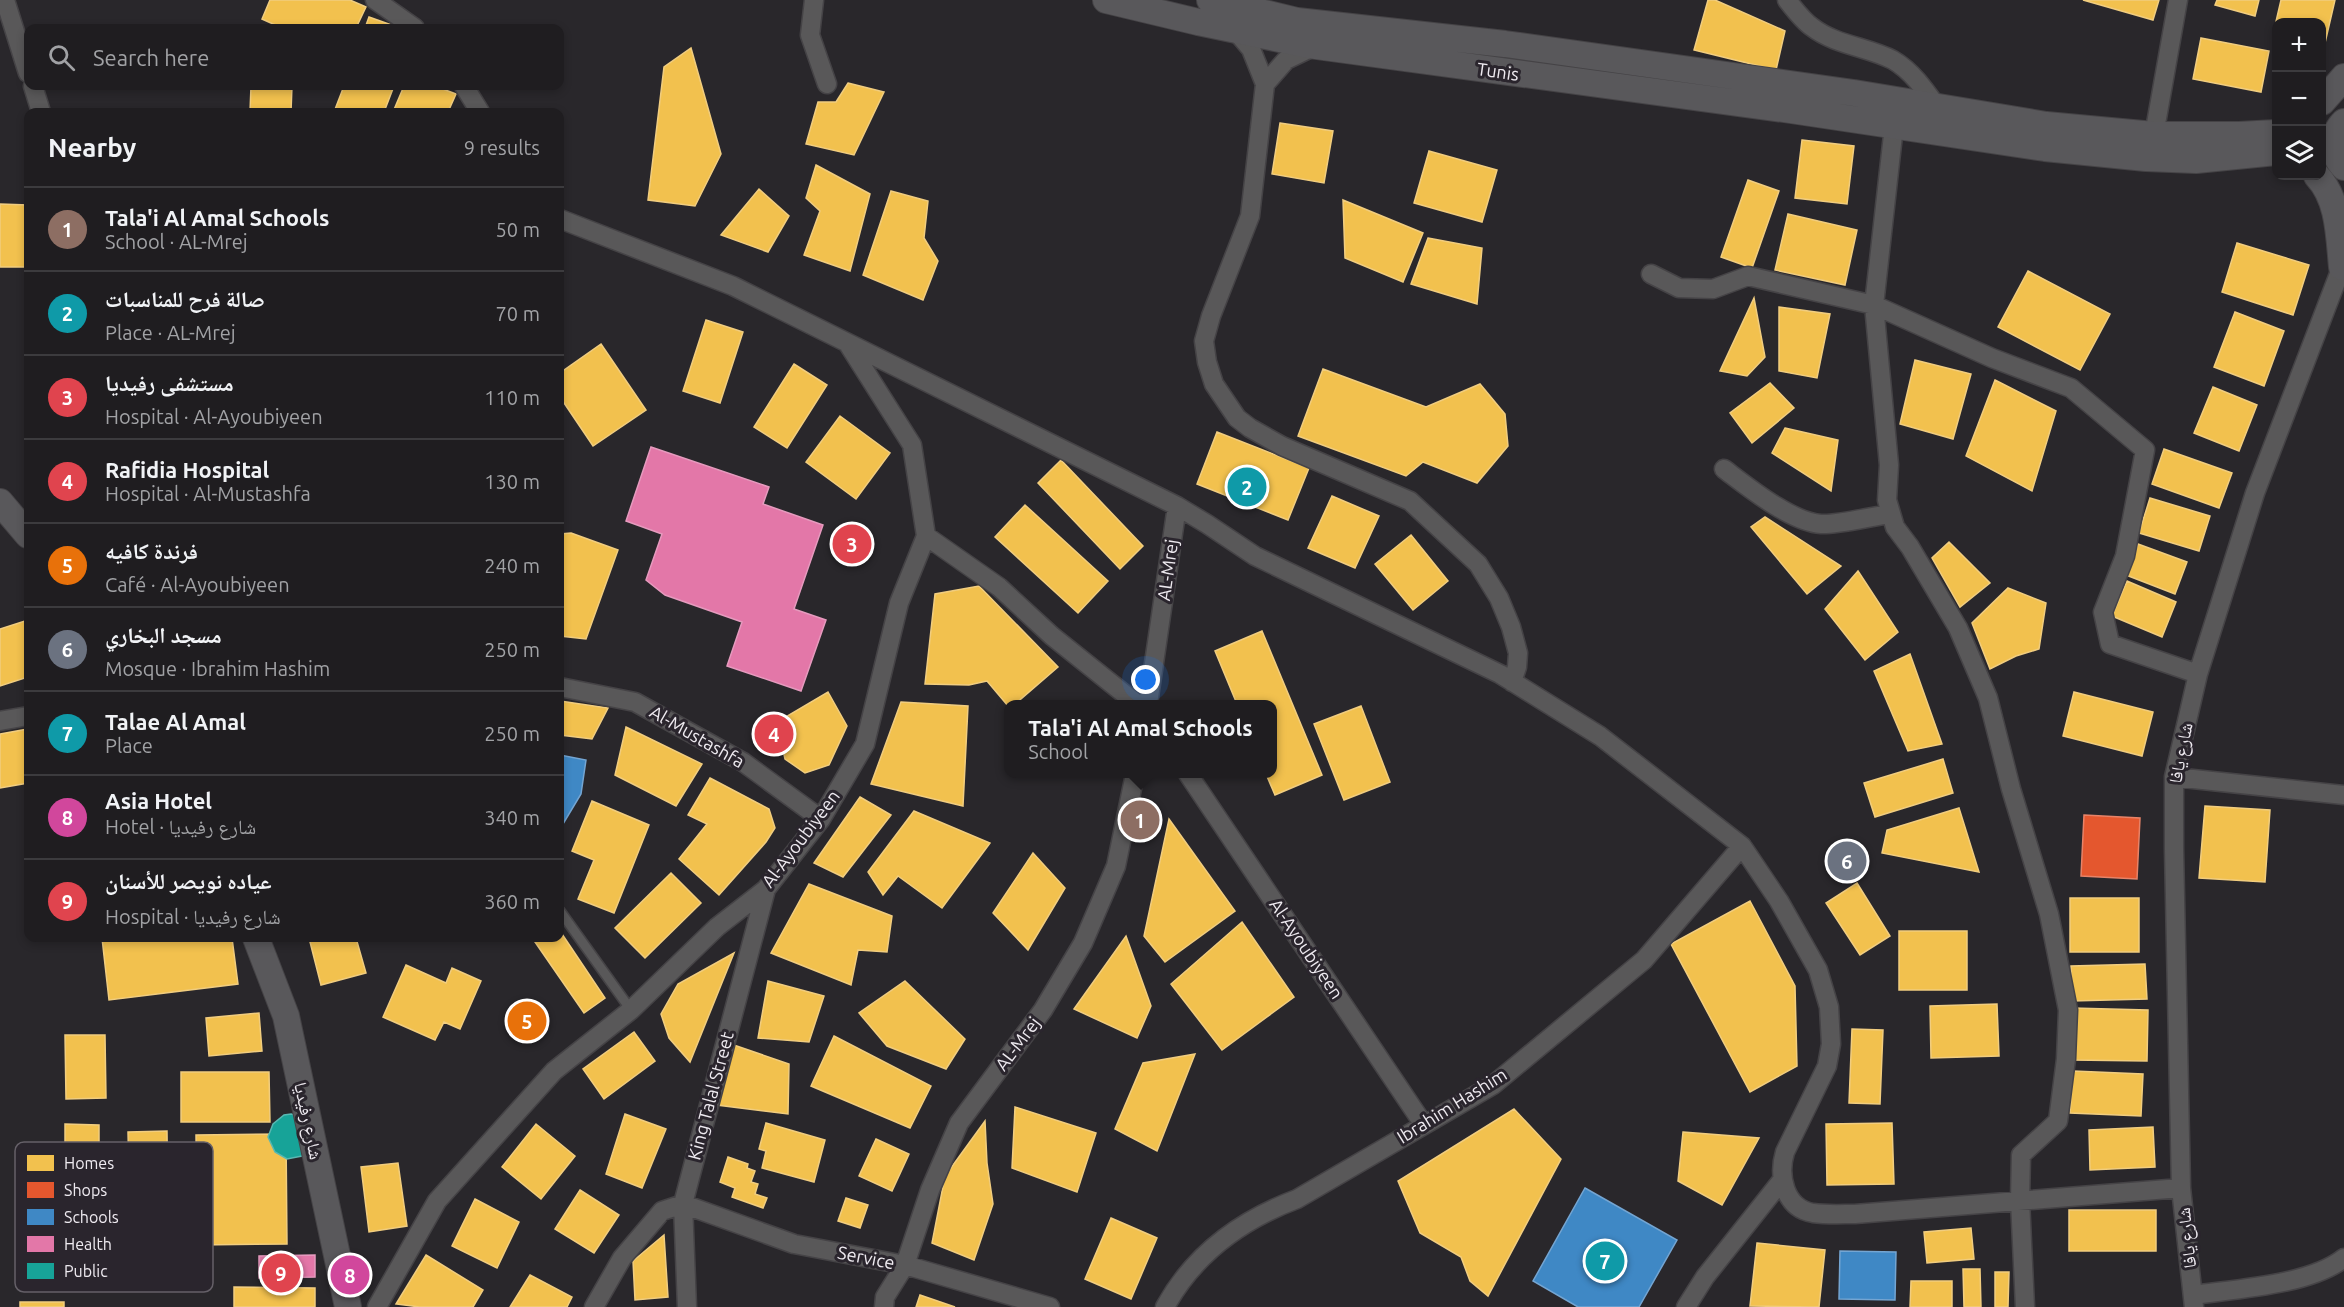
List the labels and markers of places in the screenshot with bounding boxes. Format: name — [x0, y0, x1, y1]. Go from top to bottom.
pin: 2 — [1228, 464, 1266, 510]
pin: 3 — [832, 522, 872, 566]
pin: 4 — [754, 712, 794, 756]
pin: 1 — [1120, 798, 1160, 842]
pin: 6 — [1828, 838, 1866, 884]
pin: 5 — [508, 998, 546, 1044]
pin: 7 — [1586, 1238, 1624, 1284]
pin: 9 — [262, 1250, 300, 1296]
pin: 8 — [330, 1252, 370, 1298]

